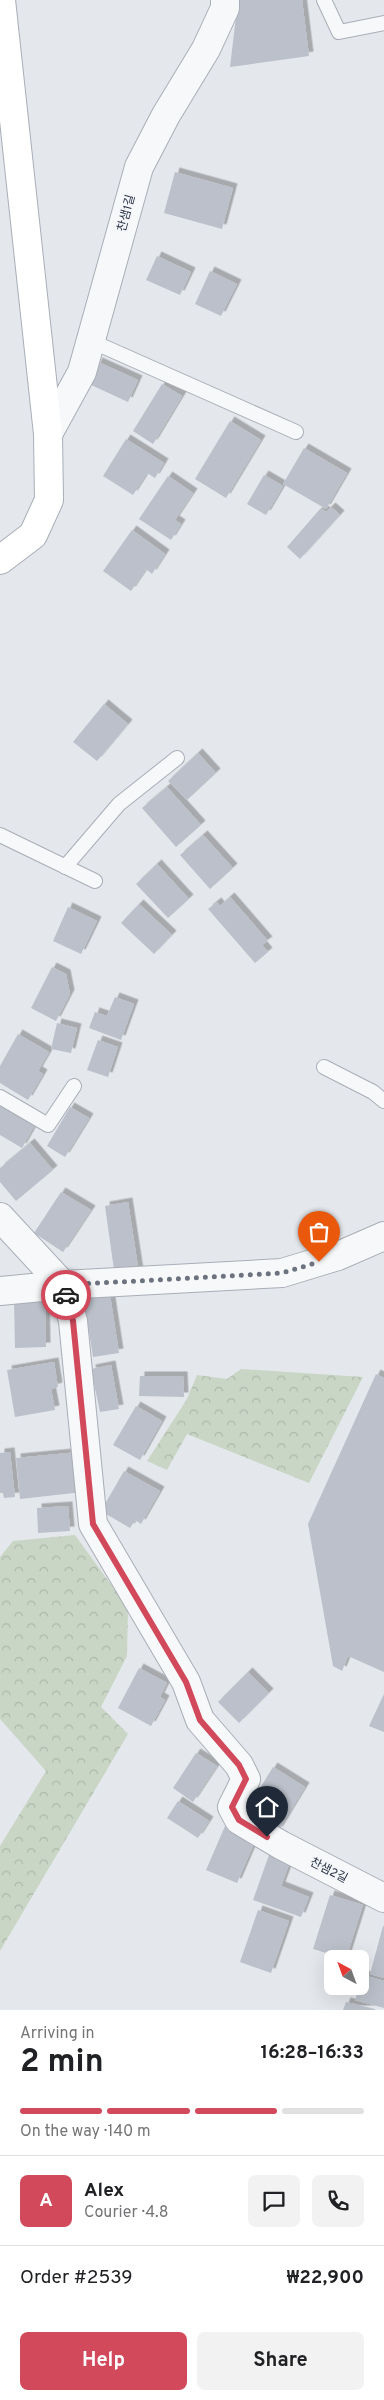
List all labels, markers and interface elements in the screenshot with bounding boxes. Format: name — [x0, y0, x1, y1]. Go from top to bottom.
street label: 찬샘1길 — [114, 193, 140, 233]
pin — [298, 1211, 340, 1262]
icon: bag — [305, 1218, 333, 1246]
courier — [41, 1270, 91, 1320]
icon: car — [52, 1281, 80, 1309]
pin — [246, 1786, 288, 1837]
icon: home — [253, 1793, 281, 1821]
street label: 찬샘2길 — [307, 1855, 350, 1887]
north arrow — [324, 1950, 369, 1995]
map controls — [324, 1950, 369, 1995]
text: Arriving in — [20, 2024, 95, 2044]
text: 16:28–16:33 — [260, 2041, 364, 2065]
text: 2 min — [20, 2043, 104, 2083]
text: On the way · 140 m — [20, 2122, 151, 2142]
button: chat — [248, 2175, 300, 2227]
button: phone — [312, 2175, 364, 2227]
text: Alex — [84, 2179, 124, 2203]
text: A — [39, 2189, 53, 2213]
text: Courier · 4.8 — [84, 2203, 168, 2223]
text: Order #2539 — [20, 2266, 133, 2290]
text: ₩22,900 — [287, 2266, 364, 2290]
button: Help — [20, 2332, 187, 2390]
button: Share — [197, 2332, 364, 2390]

